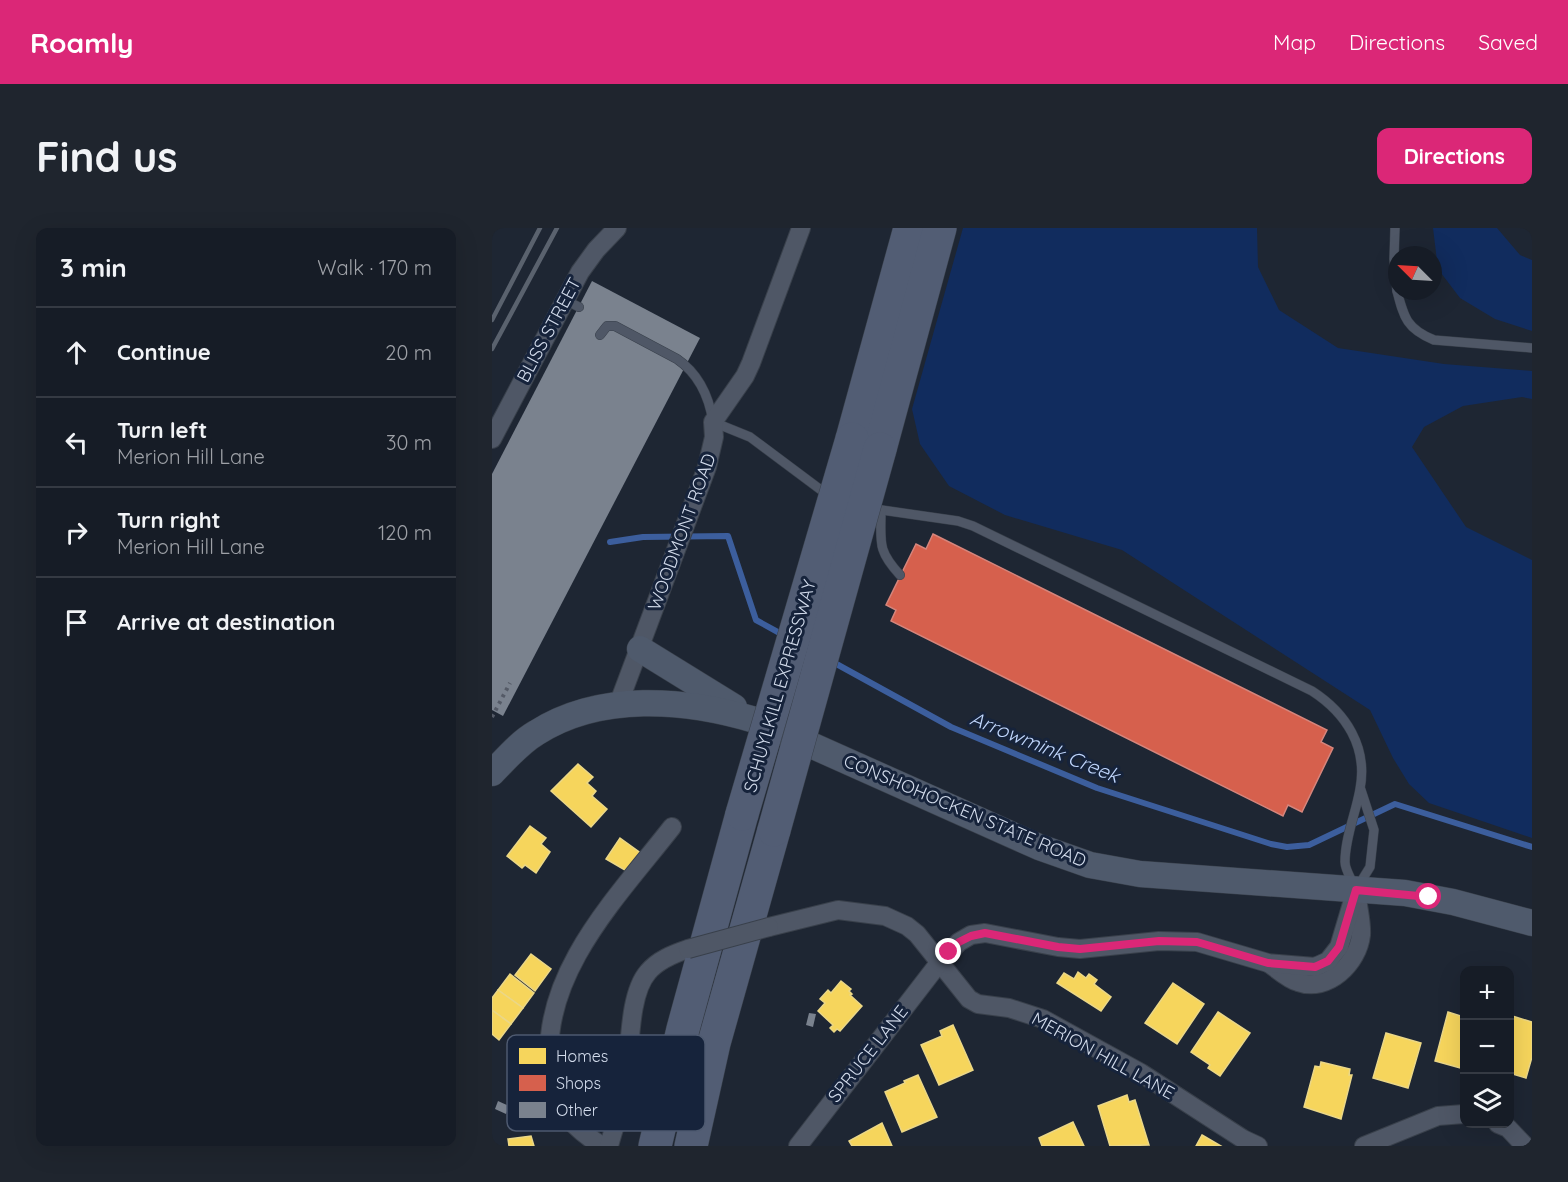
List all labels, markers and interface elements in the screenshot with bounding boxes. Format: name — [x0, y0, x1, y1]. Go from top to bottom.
text: Roamly — [30, 25, 134, 60]
text: Map — [1273, 29, 1316, 55]
text: Directions — [1349, 29, 1445, 55]
text: Saved — [1478, 29, 1538, 55]
button: Directions — [1377, 128, 1532, 184]
text: Find us — [36, 130, 178, 183]
north arrow — [1388, 246, 1442, 300]
text: 3 min — [60, 251, 127, 284]
text: Walk · 170 m — [317, 255, 432, 280]
street label: BLISS STREET — [511, 273, 586, 386]
icon: ahead — [60, 336, 93, 369]
text: Continue — [117, 338, 211, 366]
text: 20 m — [385, 340, 432, 365]
text: Turn left — [117, 416, 207, 444]
icon: left — [60, 426, 93, 459]
text: 30 m — [386, 430, 432, 455]
text: Merion Hill Lane — [117, 444, 265, 469]
street label: WOODMONT ROAD — [642, 450, 721, 614]
text: Turn right — [117, 506, 221, 534]
icon: right — [60, 516, 93, 549]
text: 120 m — [378, 520, 432, 545]
text: Merion Hill Lane — [117, 534, 265, 559]
street label: SCHUYLKILL EXPRESSWAY — [738, 577, 821, 795]
icon: arrive — [60, 606, 93, 639]
text: Arrive at destination — [117, 608, 335, 636]
water label: Arrowmink Creek — [967, 705, 1126, 789]
street label: CONSHOHOCKEN STATE ROAD — [840, 749, 1090, 872]
route start — [1415, 883, 1441, 909]
route end — [935, 938, 961, 964]
map controls — [1460, 966, 1514, 1128]
button: + — [1460, 966, 1514, 1020]
street label: SPRUCE LANE — [822, 1000, 913, 1107]
street label: MERION HILL LANE — [1028, 1007, 1179, 1104]
button: − — [1460, 1020, 1514, 1074]
legend — [507, 1035, 705, 1131]
text: Homes — [556, 1046, 608, 1066]
text: Shops — [556, 1073, 601, 1093]
button: layers — [1460, 1074, 1514, 1128]
text: Other — [556, 1100, 598, 1120]

